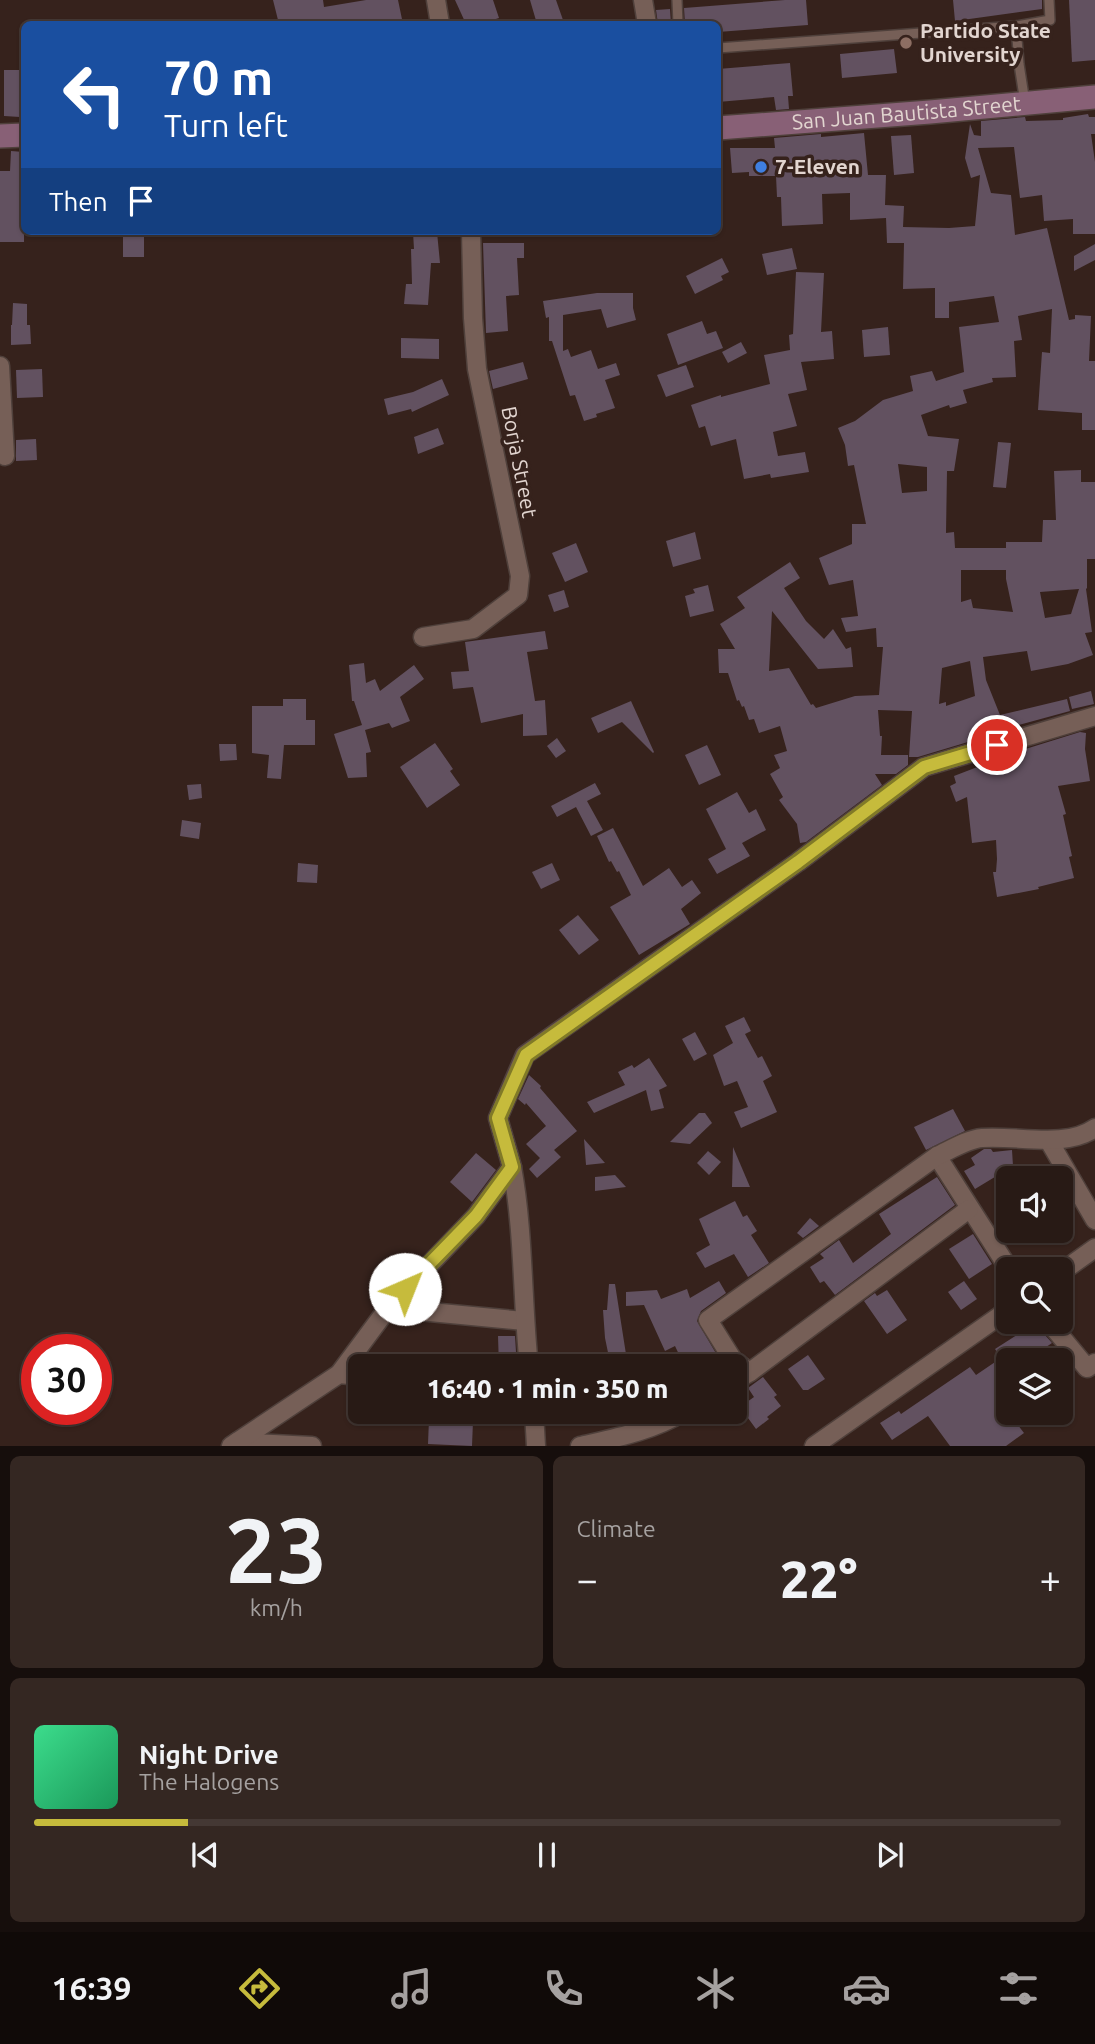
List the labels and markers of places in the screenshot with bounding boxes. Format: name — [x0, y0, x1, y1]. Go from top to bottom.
place label: Partido State University — [920, 18, 1051, 66]
marker: Partido State University — [898, 35, 914, 51]
place label: 7-Eleven — [775, 154, 860, 178]
marker: 7-Eleven — [753, 159, 769, 175]
pin — [967, 715, 1027, 775]

